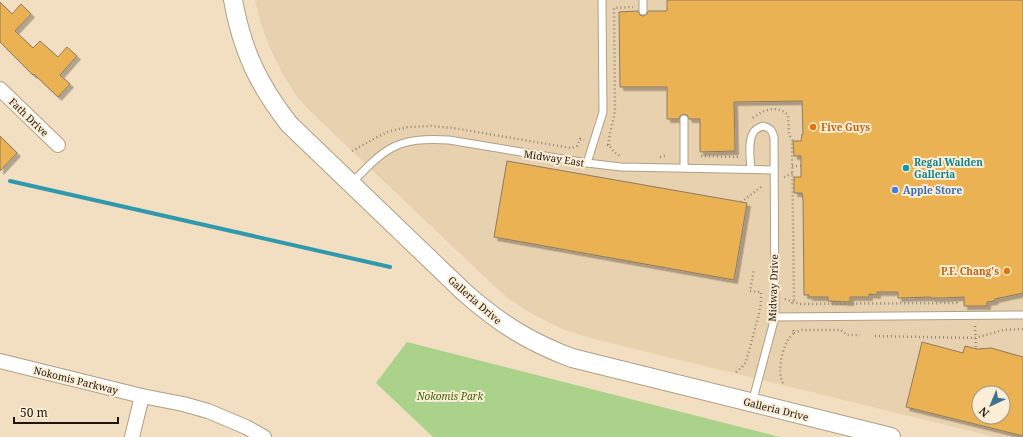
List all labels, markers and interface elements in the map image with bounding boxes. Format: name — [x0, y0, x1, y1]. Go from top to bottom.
street label: Fath Drive — [6, 95, 52, 139]
place label: Five Guys — [821, 120, 870, 134]
marker: Five Guys — [808, 122, 818, 132]
street label: Midway East — [523, 146, 586, 170]
place label: Regal Walden Galleria — [914, 155, 983, 181]
marker: Regal Walden Galleria — [901, 163, 911, 173]
place label: Apple Store — [903, 183, 962, 197]
marker: Apple Store — [890, 185, 900, 195]
street label: Midway Drive — [765, 254, 781, 322]
place label: P.F. Chang's — [941, 264, 999, 278]
marker: P.F. Chang's — [1002, 266, 1012, 276]
street label: Galleria Drive — [445, 273, 505, 327]
street label: Nokomis Parkway — [32, 363, 120, 397]
north arrow — [971, 385, 1011, 425]
park label: Nokomis Park — [416, 389, 483, 403]
street label: Galleria Drive — [742, 394, 810, 424]
scale bar — [14, 399, 118, 425]
text: 50 m — [20, 404, 48, 421]
text: N — [975, 404, 992, 421]

